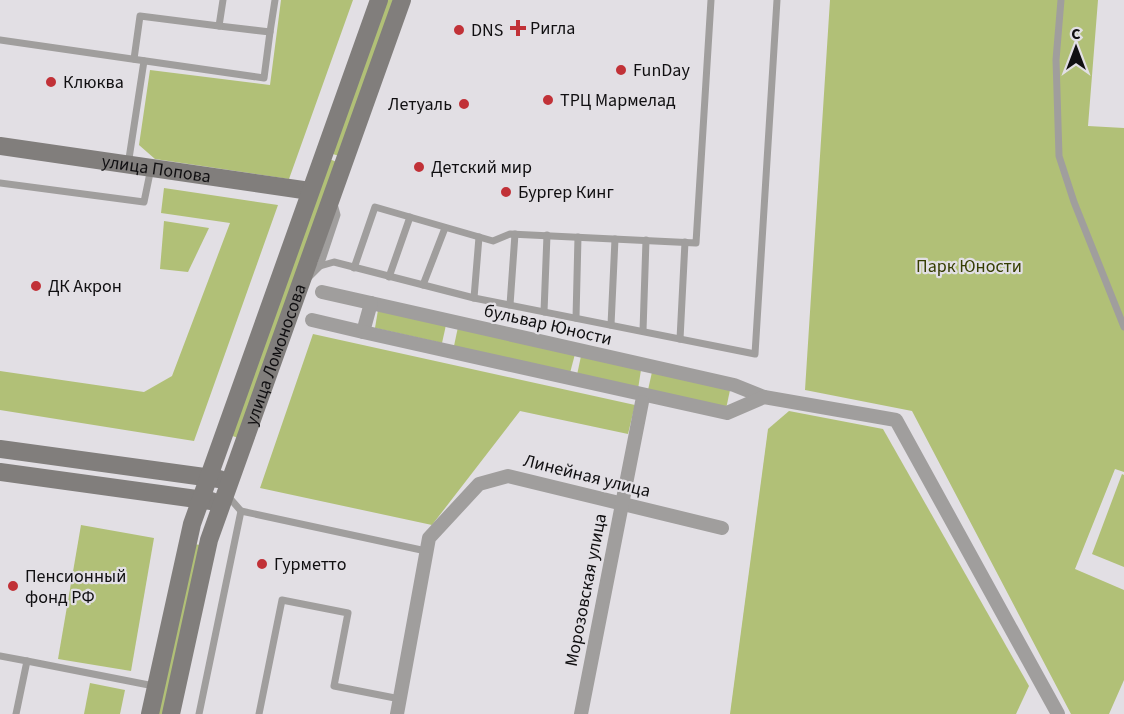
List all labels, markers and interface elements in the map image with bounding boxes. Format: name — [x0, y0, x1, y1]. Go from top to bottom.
place label: Ригла — [530, 16, 575, 41]
place label: DNS — [471, 18, 503, 43]
north arrow — [1046, 18, 1106, 78]
marker: Ригла — [511, 21, 525, 35]
marker: DNS — [452, 23, 466, 37]
text: С — [1071, 23, 1081, 45]
place label: FunDay — [633, 58, 690, 83]
marker: FunDay — [614, 63, 628, 77]
place label: Клюква — [63, 70, 124, 95]
marker: Клюква — [44, 75, 58, 89]
place label: ТРЦ Мармелад — [560, 88, 676, 113]
place label: Летуаль — [388, 92, 452, 117]
marker: ТРЦ Мармелад — [541, 93, 555, 107]
marker: Летуаль — [457, 97, 471, 111]
street label: улица Попова — [100, 148, 213, 189]
place label: Детский мир — [431, 155, 532, 180]
marker: Детский мир — [412, 160, 426, 174]
place label: Бургер Кинг — [518, 180, 614, 205]
marker: Бургер Кинг — [499, 185, 513, 199]
park label: Парк Юности — [916, 254, 1022, 279]
place label: ДК Акрон — [48, 274, 122, 299]
marker: ДК Акрон — [29, 279, 43, 293]
street label: улица Ломоносова — [238, 280, 312, 429]
street label: бульвар Юности — [481, 298, 615, 352]
street label: Линейная улица — [521, 448, 653, 504]
street label: Морозовская улица — [559, 511, 613, 669]
place label: Гурметто — [274, 552, 346, 577]
marker: Гурметто — [255, 557, 269, 571]
place label: Пенсионный фонд РФ — [25, 564, 126, 610]
marker: Пенсионный фонд РФ — [6, 579, 20, 593]

